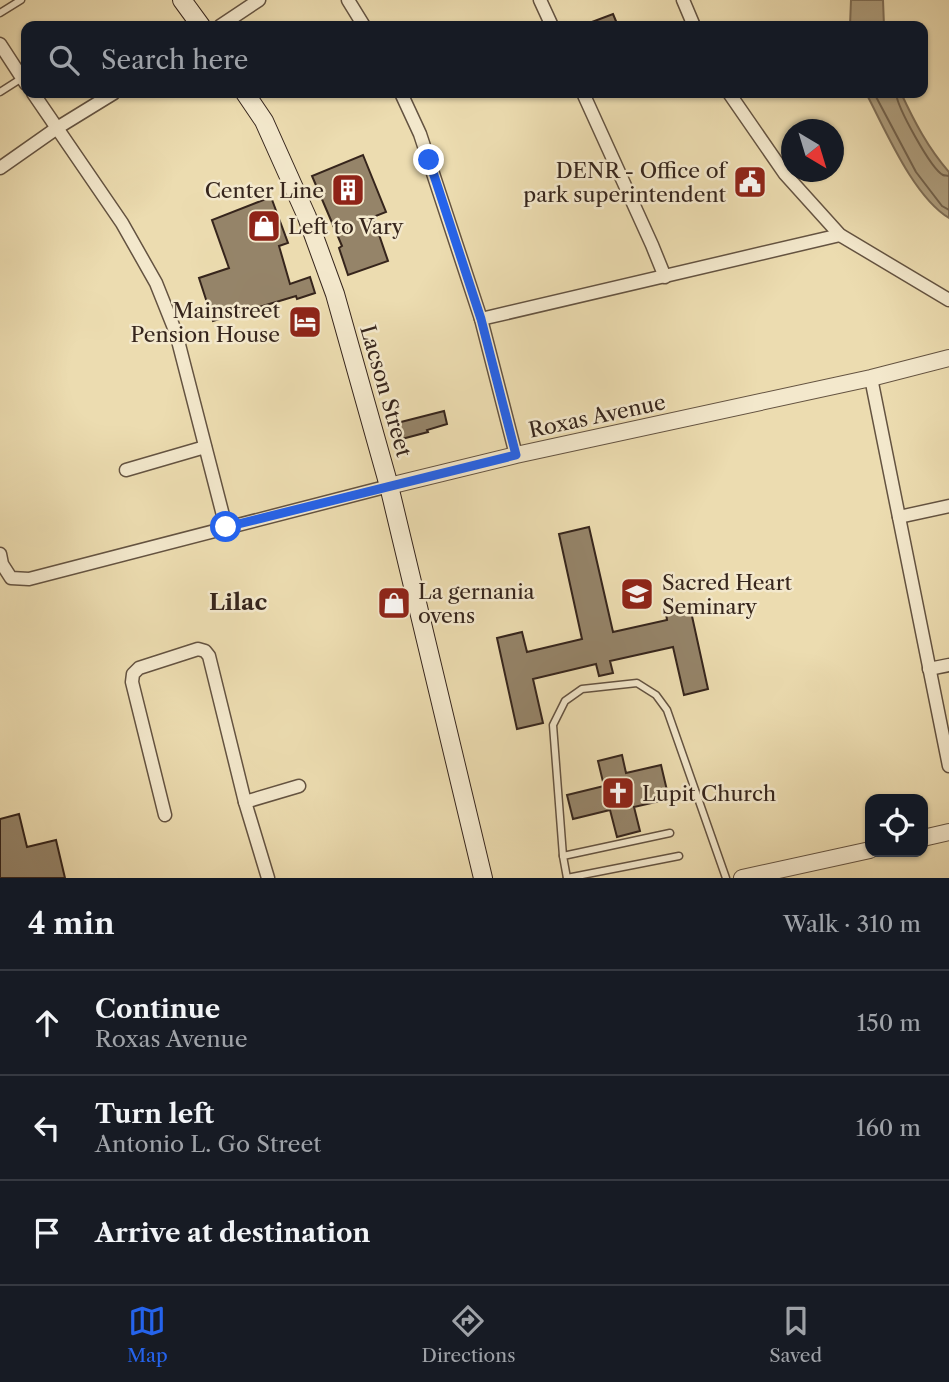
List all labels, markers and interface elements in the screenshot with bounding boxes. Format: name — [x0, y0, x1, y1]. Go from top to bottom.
search box — [21, 21, 928, 98]
icon: search — [45, 41, 83, 79]
text: Search here — [101, 44, 248, 76]
north arrow — [781, 119, 844, 182]
route end — [413, 144, 444, 175]
place label: DENR - Office of park superintendent — [523, 158, 728, 207]
public building icon: DENR - Office of park superintendent — [731, 163, 769, 201]
building icon: Center Line — [329, 171, 367, 209]
place label: Center Line — [205, 178, 324, 203]
shop icon: Left to Vary — [245, 207, 283, 245]
place label: Left to Vary — [288, 214, 404, 239]
place label: Mainstreet Pension House — [130, 298, 281, 347]
hotel icon: Mainstreet Pension House — [286, 303, 324, 341]
street label: Lacson Street — [355, 322, 417, 460]
street label: Roxas Avenue — [526, 389, 668, 443]
route start — [210, 511, 241, 542]
place label: Sacred Heart Seminary — [662, 570, 792, 619]
school or university icon: Sacred Heart Seminary — [618, 575, 656, 613]
place label: La gernania ovens — [418, 579, 536, 628]
shop icon: La gernania ovens — [375, 584, 413, 622]
district label: Lilac — [209, 588, 267, 616]
church icon: Lupit Church — [599, 774, 637, 812]
place label: Lupit Church — [642, 781, 776, 806]
map controls — [865, 794, 928, 857]
button: locate — [865, 794, 928, 857]
text: 4 min — [28, 905, 114, 942]
text: Walk · 310 m — [783, 910, 921, 938]
text: Continue — [95, 993, 220, 1025]
icon: ahead — [28, 1004, 66, 1042]
text: 150 m — [857, 1009, 921, 1037]
text: Roxas Avenue — [95, 1025, 248, 1053]
text: Turn left — [95, 1098, 214, 1130]
icon: left — [28, 1109, 66, 1147]
text: 160 m — [856, 1114, 921, 1142]
text: Antonio L. Go Street — [95, 1130, 321, 1158]
icon: arrive — [28, 1214, 66, 1252]
text: Arrive at destination — [95, 1217, 370, 1249]
tab: Map — [127, 1302, 168, 1367]
tab: Directions — [422, 1302, 515, 1367]
tab: Saved — [769, 1302, 822, 1367]

